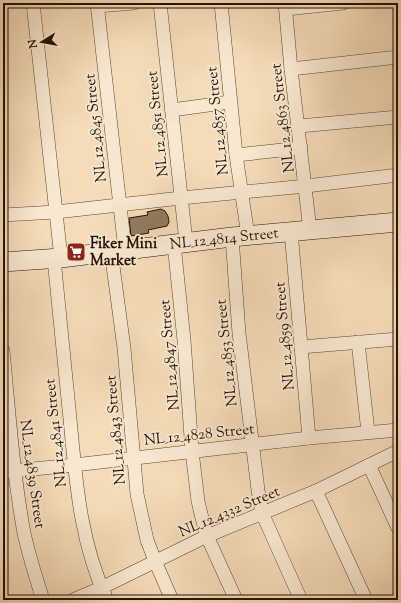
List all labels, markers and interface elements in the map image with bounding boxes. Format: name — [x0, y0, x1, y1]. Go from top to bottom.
north arrow — [22, 22, 62, 62]
text: N — [24, 38, 42, 51]
street label: NL_12_4863 Street — [266, 62, 301, 174]
street label: NL_12_4857 Street — [202, 65, 235, 176]
street label: NL_12_4851 Street — [142, 70, 175, 178]
street label: NL_12_4845 Street — [80, 73, 113, 183]
street label: NL_12_4814 Street — [169, 223, 280, 256]
place label: Fiker Mini Market — [90, 234, 158, 272]
supermarket icon: Fiker Mini Market — [65, 241, 87, 263]
street label: NL_12_4859 Street — [270, 281, 301, 391]
street label: NL_12_4847 Street — [155, 298, 186, 411]
street label: NL_12_4853 Street — [211, 298, 244, 407]
street label: NL_12_4843 Street — [101, 374, 132, 486]
street label: NL_12_4841 Street — [40, 378, 73, 488]
street label: NL_12_4839 Street — [13, 418, 50, 530]
street label: NL_12_4828 Street — [143, 419, 255, 452]
street label: NL_12_4332 Street — [176, 482, 283, 543]

